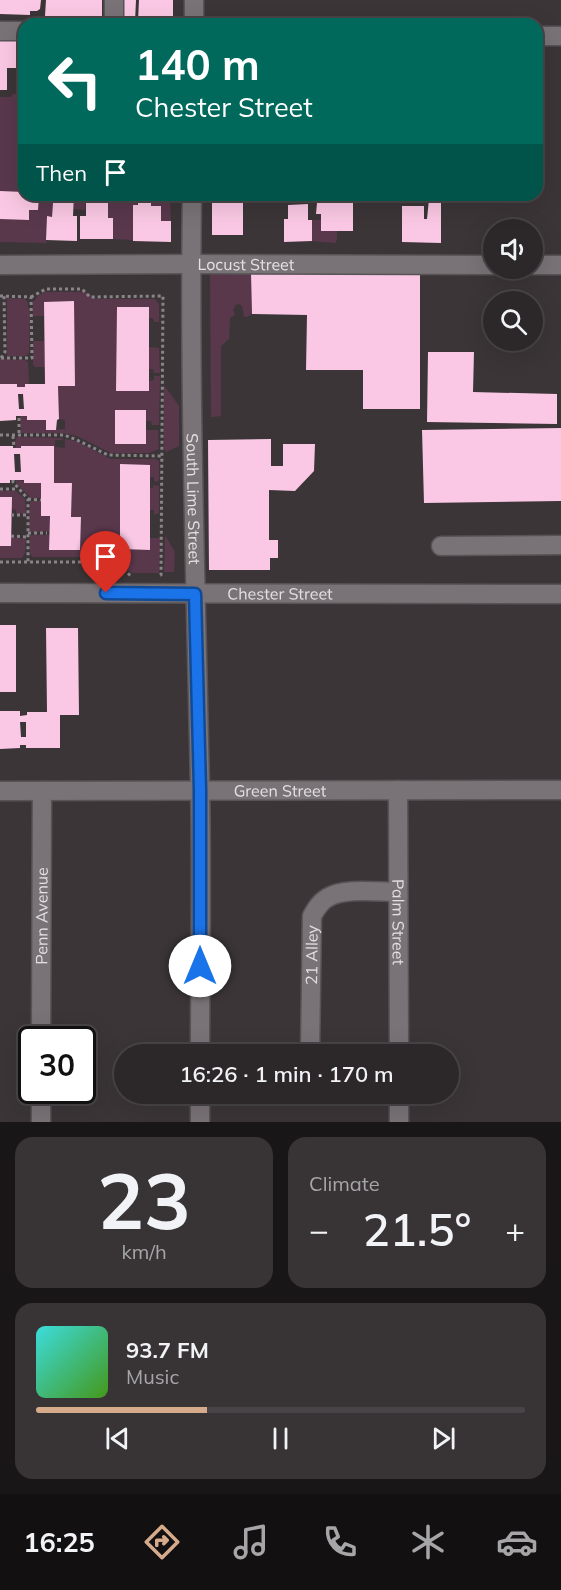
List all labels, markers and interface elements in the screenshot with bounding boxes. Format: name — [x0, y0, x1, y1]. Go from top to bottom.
text: 140 m — [135, 38, 260, 91]
icon: left — [36, 42, 114, 120]
text: Chester Street — [135, 90, 313, 124]
icon: arrive — [99, 156, 132, 189]
text: Then — [36, 159, 87, 187]
map controls — [483, 219, 543, 351]
button: sound — [483, 219, 543, 279]
street label: Locust Street — [198, 254, 295, 274]
button: search — [483, 291, 543, 351]
street label: South Lime Street — [182, 433, 205, 565]
pin — [80, 531, 131, 593]
icon: arrive — [89, 540, 122, 573]
street label: Chester Street — [227, 583, 333, 604]
street label: Green Street — [234, 780, 327, 801]
street label: Penn Avenue — [31, 867, 52, 965]
street label: Palm Street — [388, 879, 409, 965]
street label: 21 Alley — [301, 924, 322, 985]
position arrow — [168, 934, 232, 998]
speed limit sign: 30 — [18, 1026, 96, 1104]
text: 16:26 · 1 min · 170 m — [179, 1060, 394, 1088]
text: 23 — [97, 1151, 191, 1249]
text: Climate — [309, 1171, 380, 1196]
text: 21.5° — [363, 1201, 471, 1257]
text: − — [309, 1209, 329, 1250]
text: + — [505, 1209, 525, 1250]
text: km/h — [121, 1239, 167, 1264]
text: 93.7 FM — [126, 1336, 209, 1364]
text: Music — [126, 1364, 179, 1389]
icon: previous — [101, 1422, 134, 1455]
icon: pause — [264, 1422, 297, 1455]
icon: next — [427, 1422, 460, 1455]
icon: directions — [141, 1521, 183, 1563]
icon: music — [230, 1521, 272, 1563]
icon: phone — [319, 1521, 361, 1563]
icon: climate — [407, 1521, 449, 1563]
icon: car — [496, 1521, 538, 1563]
text: 16:25 — [23, 1525, 95, 1559]

